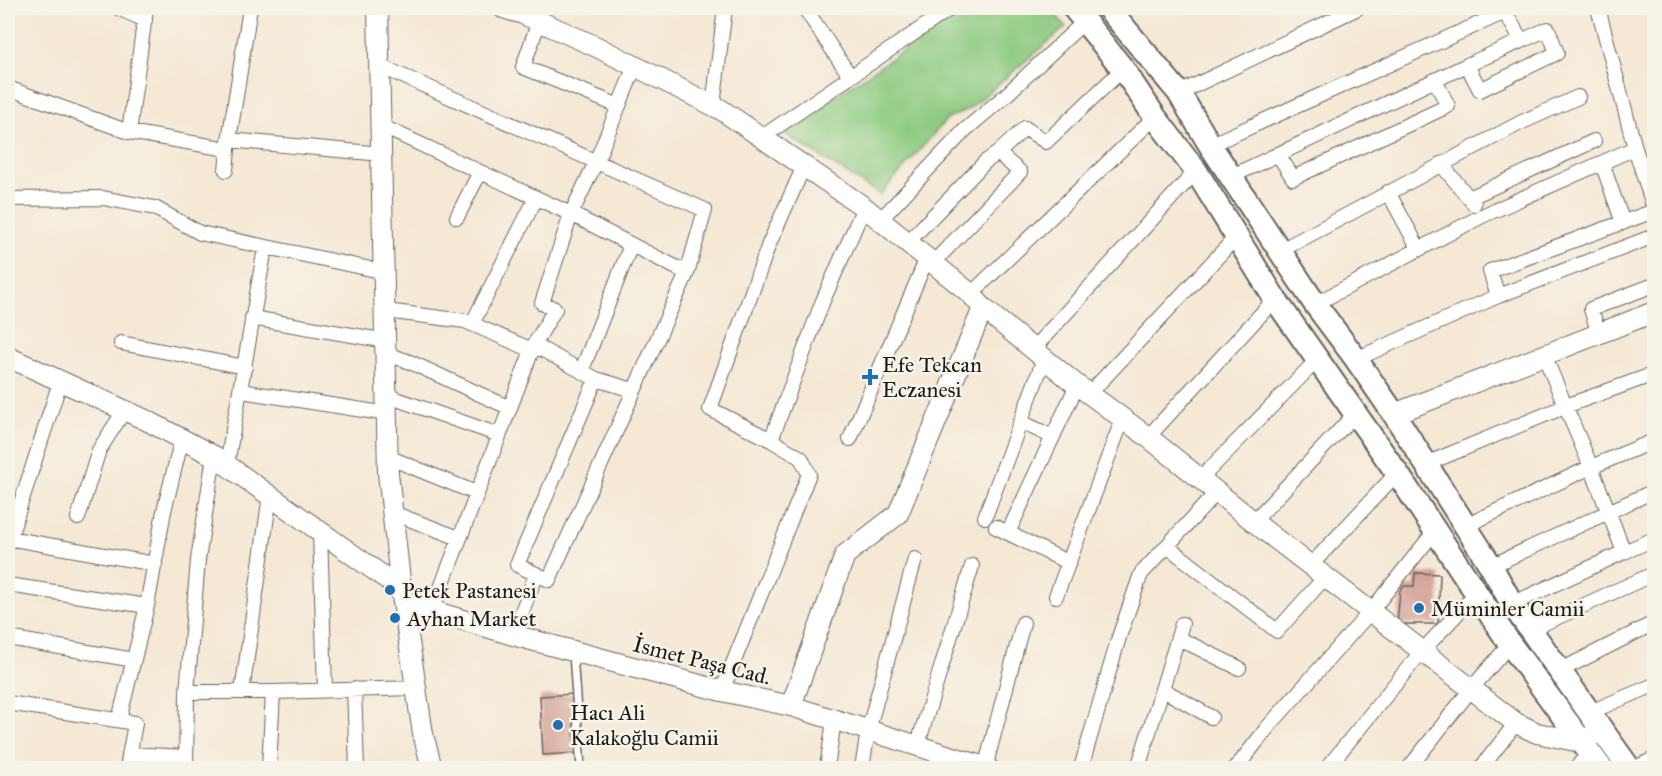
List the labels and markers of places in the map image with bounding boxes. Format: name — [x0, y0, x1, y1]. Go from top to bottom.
place label: Efe Tekcan Eczanesi — [882, 351, 982, 403]
marker: Efe Tekcan Eczanesi — [863, 370, 877, 384]
place label: Petek Pastanesi — [402, 577, 537, 604]
marker: Petek Pastanesi — [383, 583, 397, 597]
place label: Müminler Camii — [1431, 595, 1585, 622]
marker: Müminler Camii — [1412, 601, 1426, 615]
place label: Ayhan Market — [406, 605, 537, 632]
marker: Ayhan Market — [388, 611, 402, 625]
place label: Hacı Ali Kalakoğlu Camii — [570, 699, 719, 751]
marker: Hacı Ali Kalakoğlu Camii — [551, 718, 565, 732]

